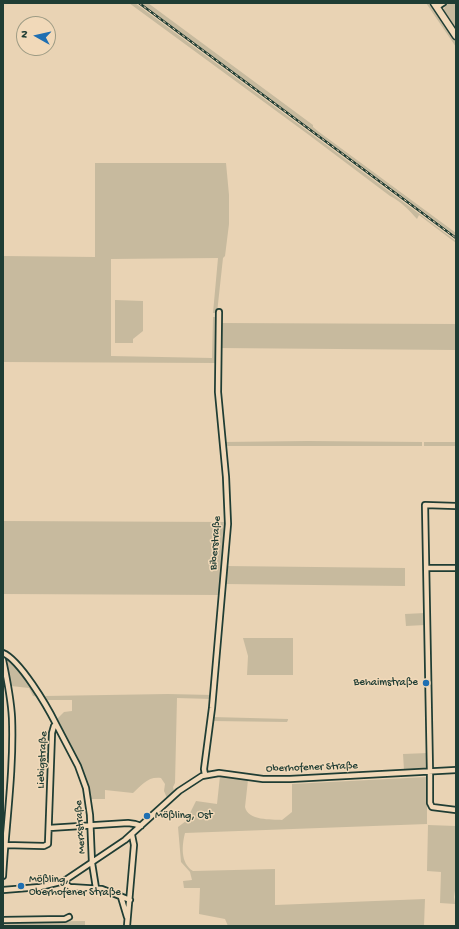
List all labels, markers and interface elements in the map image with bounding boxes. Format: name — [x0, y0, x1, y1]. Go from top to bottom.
north arrow — [16, 16, 56, 56]
text: N — [19, 30, 32, 39]
street label: Biberstraße — [208, 515, 224, 571]
place label: Behaimstraße — [354, 676, 418, 690]
marker: Behaimstraße — [421, 678, 431, 688]
street label: Liebigstraße — [35, 731, 51, 789]
street label: Oberhofener Straße — [266, 760, 358, 776]
street label: Merxstraße — [73, 800, 89, 854]
place label: Mößling, Ost — [155, 809, 213, 823]
marker: Mößling, Ost — [142, 811, 152, 821]
place label: Mößling, Oberhofener Straße — [29, 873, 121, 899]
marker: Mößling, Oberhofener Straße — [16, 881, 26, 891]

